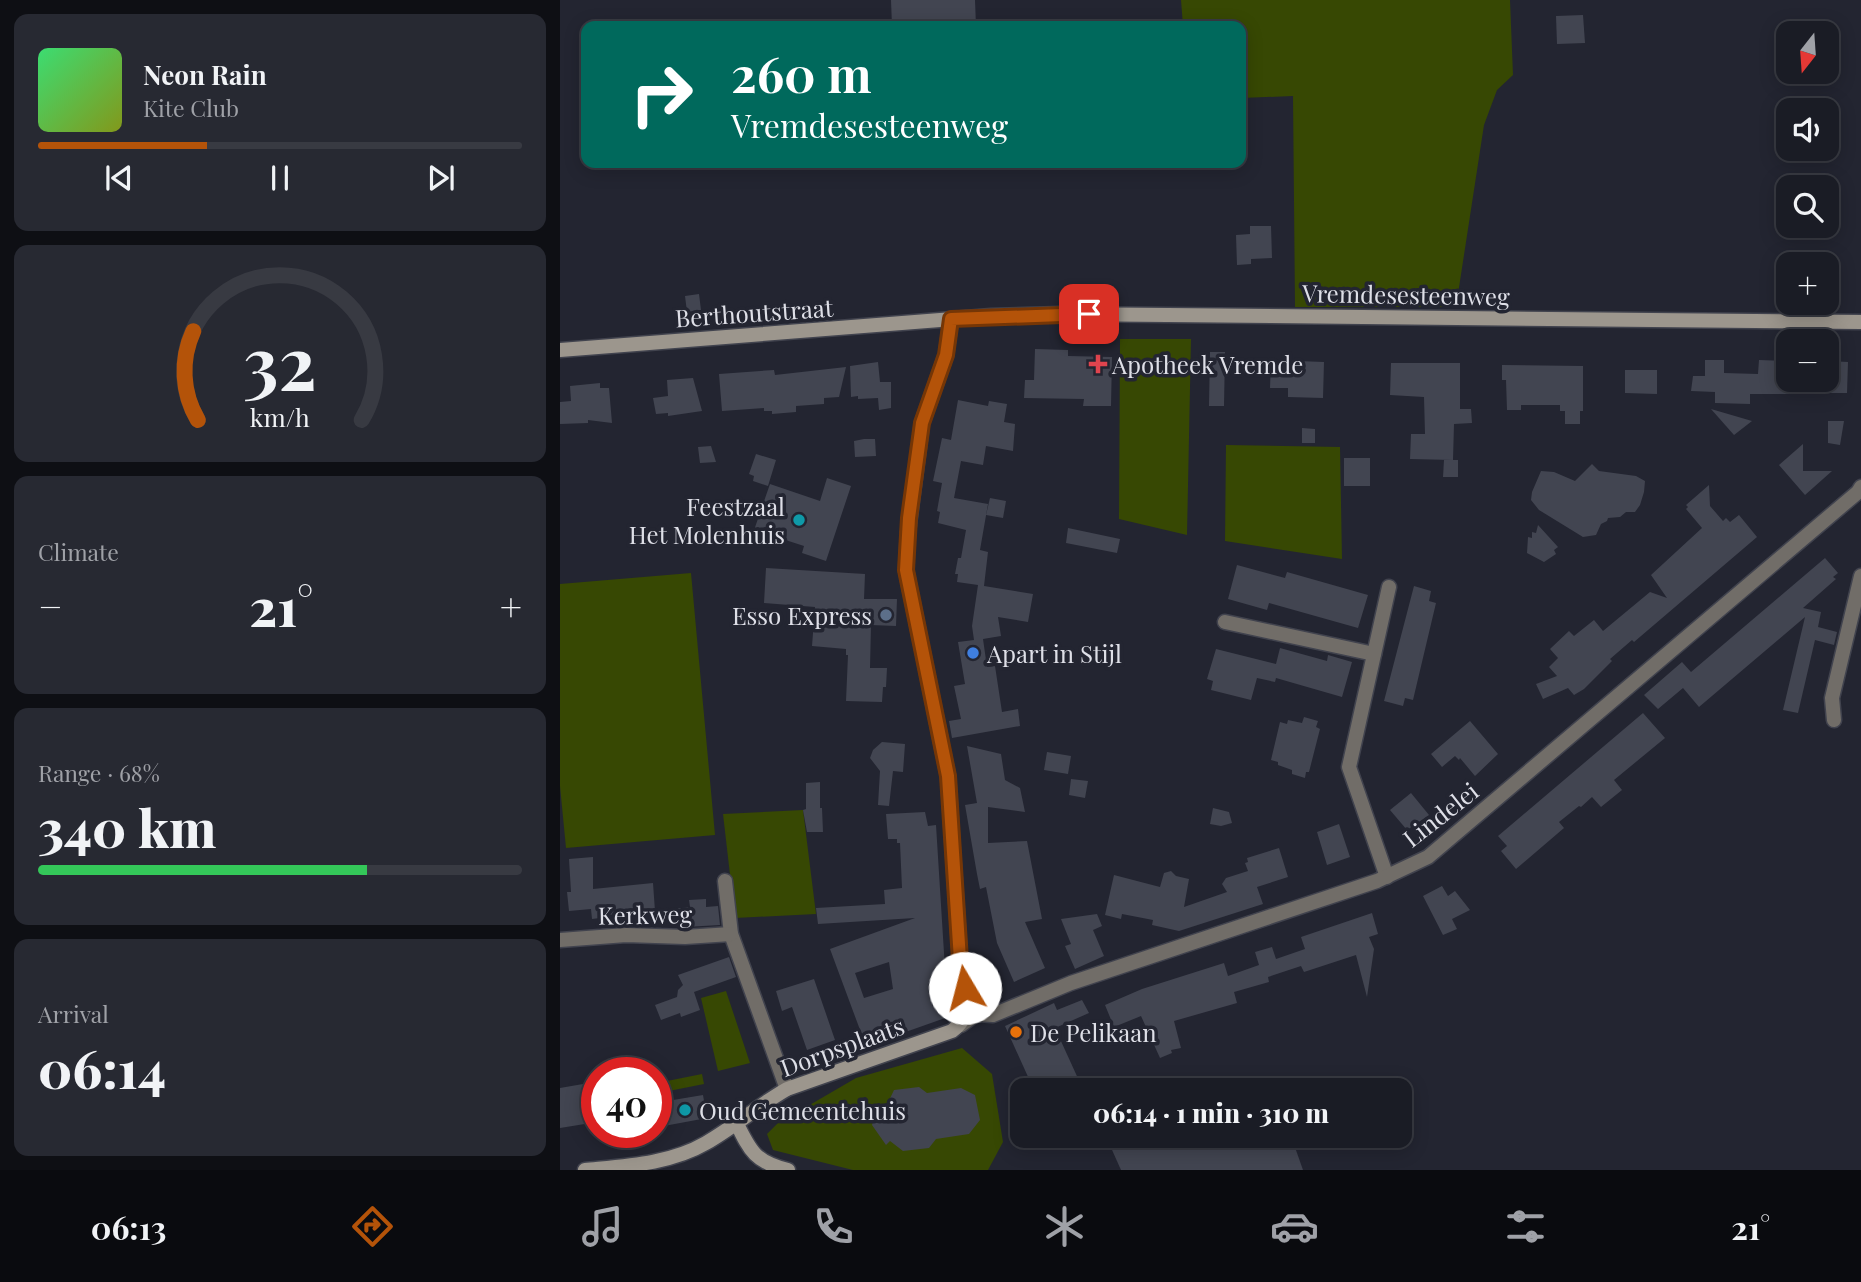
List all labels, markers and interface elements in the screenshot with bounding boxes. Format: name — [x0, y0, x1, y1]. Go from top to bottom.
north arrow — [1776, 21, 1839, 84]
map controls — [1776, 21, 1839, 392]
text: 260 m — [731, 40, 871, 105]
icon: right — [616, 49, 707, 140]
text: Neon Rain — [143, 57, 267, 92]
text: Kite Club — [143, 92, 239, 123]
button: sound — [1776, 98, 1839, 161]
text: Vremdesesteenweg — [731, 103, 1008, 146]
icon: previous — [100, 159, 138, 197]
icon: pause — [261, 159, 299, 197]
icon: next — [422, 159, 460, 197]
button: search — [1776, 175, 1839, 238]
button: + — [1776, 252, 1839, 315]
street label: Vremdesesteenweg — [1301, 276, 1510, 312]
pin — [1059, 284, 1119, 344]
street label: Berthoutstraat — [674, 290, 835, 333]
icon: arrive — [1070, 295, 1108, 333]
text: 32 — [243, 311, 317, 408]
button: − — [1776, 329, 1839, 392]
place label: Apotheek Vremde — [1111, 348, 1303, 380]
marker: Apotheek Vremde — [1090, 356, 1106, 372]
text: km/h — [250, 400, 310, 433]
place label: Feestzaal Het Molenhuis — [629, 490, 785, 550]
marker: Feestzaal Het Molenhuis — [791, 512, 807, 528]
text: Climate — [38, 536, 119, 567]
text: 21° — [249, 571, 313, 640]
text: − — [38, 580, 63, 631]
text: + — [500, 580, 522, 631]
place label: Esso Express — [732, 599, 872, 631]
marker: Esso Express — [878, 607, 894, 623]
place label: Apart in Stijl — [986, 637, 1122, 669]
marker: Apart in Stijl — [965, 645, 981, 661]
text: Range · 68% — [38, 757, 160, 788]
street label: Lindelei — [1396, 774, 1484, 854]
text: 340 km — [38, 792, 216, 861]
street label: Kerkweg — [598, 897, 693, 931]
position arrow — [928, 951, 1002, 1025]
text: Arrival — [38, 998, 109, 1029]
street label: Dorpsplaats — [776, 1009, 908, 1083]
place label: De Pelikaan — [1030, 1016, 1156, 1048]
marker: De Pelikaan — [1008, 1024, 1024, 1040]
text: 06:14 — [38, 1033, 166, 1102]
speed limit sign: 40 — [581, 1057, 672, 1148]
place label: Oud Gemeentehuis — [699, 1094, 906, 1126]
text: 06:14 · 1 min · 310 m — [1093, 1095, 1329, 1130]
marker: Oud Gemeentehuis — [677, 1102, 693, 1118]
icon: directions — [348, 1202, 397, 1251]
icon: music — [578, 1202, 627, 1251]
icon: phone — [809, 1202, 858, 1251]
icon: climate — [1040, 1202, 1089, 1251]
icon: car — [1270, 1202, 1319, 1251]
icon: filters — [1501, 1202, 1550, 1251]
text: 06:13 — [91, 1205, 166, 1248]
text: 21° — [1731, 1205, 1770, 1248]

